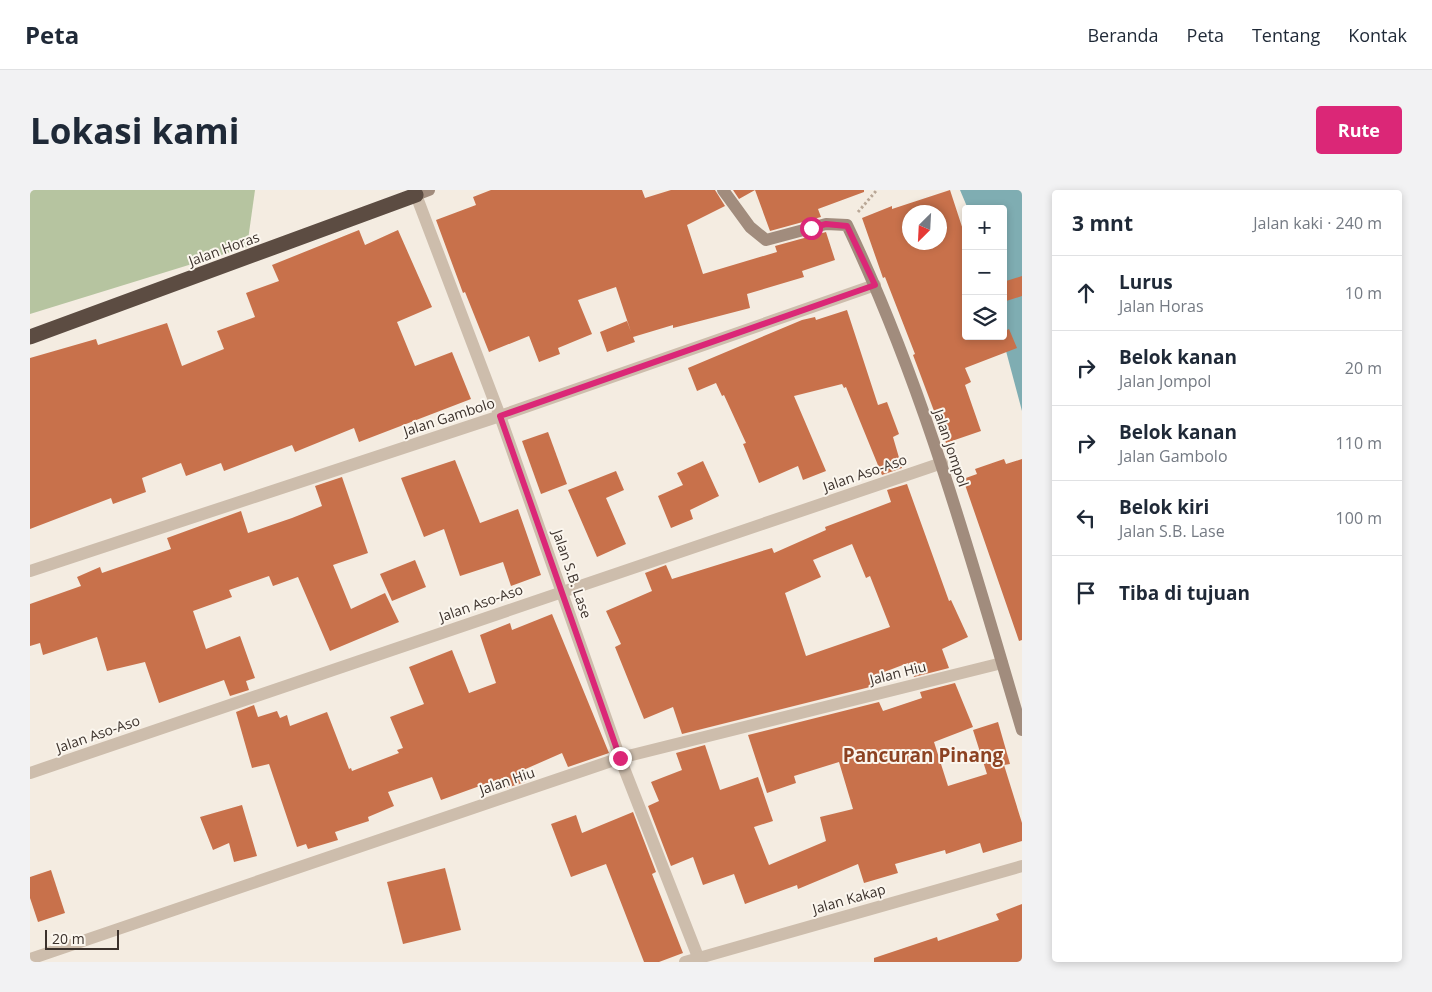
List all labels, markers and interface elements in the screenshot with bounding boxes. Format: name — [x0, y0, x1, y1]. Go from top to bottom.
text: Peta — [25, 18, 79, 51]
text: Beranda — [1087, 23, 1159, 47]
text: Peta — [1187, 23, 1224, 47]
text: Tentang — [1252, 23, 1320, 47]
text: Kontak — [1348, 23, 1407, 47]
button: Rute — [1316, 106, 1402, 154]
text: Lokasi kami — [30, 107, 239, 154]
north arrow — [902, 205, 947, 250]
map controls — [962, 205, 1007, 340]
button: + — [962, 205, 1007, 250]
text: 3 mnt — [1072, 209, 1133, 237]
text: Jalan kaki · 240 m — [1253, 212, 1382, 234]
route start — [800, 217, 823, 240]
street label: Jalan Horas — [184, 227, 262, 271]
button: − — [962, 250, 1007, 295]
text: Lurus — [1119, 269, 1173, 295]
icon: ahead — [1072, 279, 1100, 307]
text: 10 m — [1345, 282, 1382, 304]
button: layers — [962, 295, 1007, 340]
text: Jalan Horas — [1119, 295, 1204, 317]
text: Belok kanan — [1119, 344, 1237, 370]
icon: right — [1072, 354, 1100, 382]
text: 20 m — [1345, 357, 1382, 379]
text: Jalan Jompol — [1119, 370, 1211, 392]
street label: Jalan Gambolo — [399, 393, 497, 441]
street label: Jalan Jompol — [929, 405, 974, 489]
text: Belok kanan — [1119, 419, 1237, 445]
icon: right — [1072, 429, 1100, 457]
text: 110 m — [1336, 432, 1382, 454]
text: Jalan Gambolo — [1119, 445, 1228, 467]
street label: Jalan Aso-Aso — [818, 449, 909, 496]
text: Belok kiri — [1119, 494, 1209, 520]
icon: left — [1072, 504, 1100, 532]
text: 100 m — [1336, 507, 1382, 529]
text: Jalan S.B. Lase — [1119, 520, 1225, 542]
street label: Jalan S.B. Lase — [548, 525, 597, 621]
street label: Jalan Aso-Aso — [434, 579, 525, 626]
icon: arrive — [1072, 579, 1100, 607]
text: Tiba di tujuan — [1119, 580, 1250, 606]
street label: Jalan Hiu — [866, 656, 928, 689]
street label: Jalan Aso-Aso — [51, 710, 142, 757]
district label: Pancuran Pinang — [843, 742, 1004, 768]
route end — [609, 747, 632, 770]
street label: Jalan Hiu — [475, 762, 537, 800]
street label: Jalan Kakap — [808, 879, 888, 919]
scale bar — [45, 927, 119, 950]
text: 20 m — [52, 929, 85, 948]

